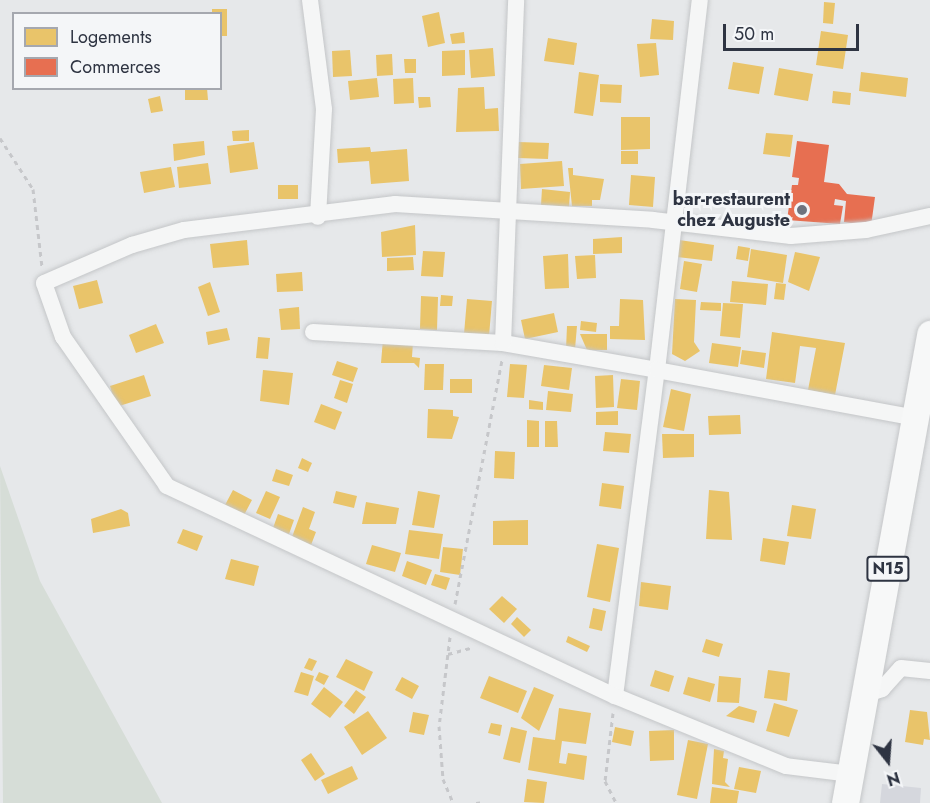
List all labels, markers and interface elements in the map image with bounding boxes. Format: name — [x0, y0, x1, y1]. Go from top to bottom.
legend — [12, 12, 222, 90]
scale bar — [726, 12, 862, 50]
text: 50 m — [734, 21, 774, 47]
text: Logements — [70, 24, 152, 50]
text: Commerces — [70, 54, 161, 80]
place label: bar-restaurent chez Auguste — [673, 189, 790, 232]
marker: bar-restaurent chez Auguste — [795, 203, 809, 217]
road number: N15 — [866, 556, 910, 582]
north arrow — [858, 731, 918, 791]
text: N — [884, 766, 903, 792]

